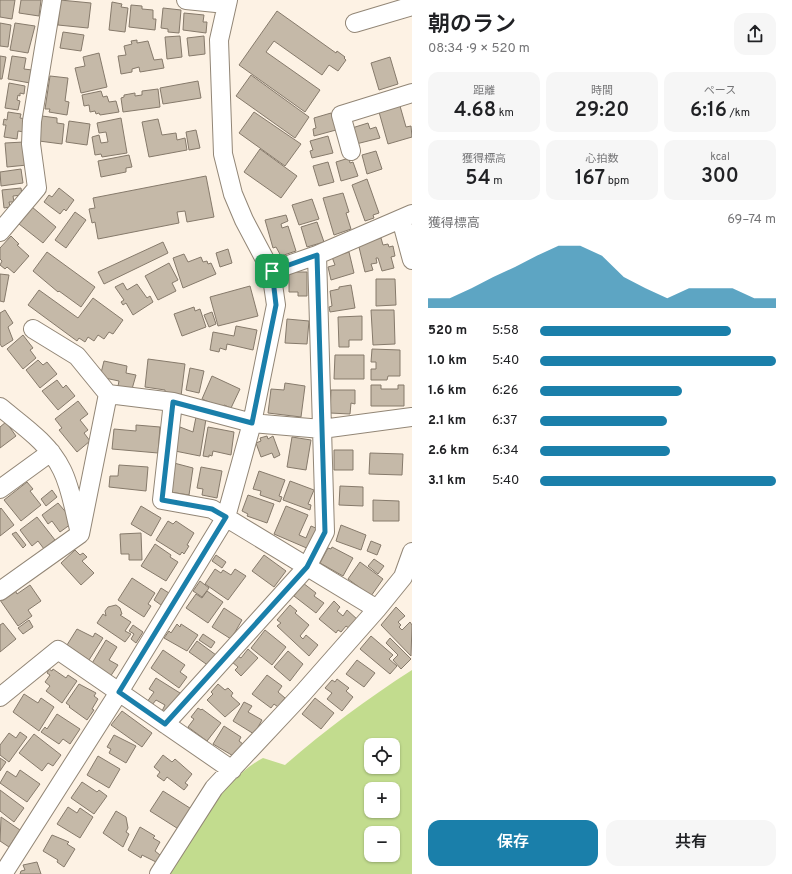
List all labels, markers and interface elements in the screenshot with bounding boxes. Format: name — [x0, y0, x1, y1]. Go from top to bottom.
text: 朝のラン — [428, 12, 516, 39]
button: share — [734, 13, 776, 55]
text: 08:34 · 9 × 520 m — [428, 41, 530, 57]
text: 距離 — [473, 84, 495, 98]
text: 時間 — [591, 84, 613, 98]
text: ペース — [704, 84, 736, 98]
text: 4.68 — [454, 98, 496, 124]
text: 29:20 — [575, 98, 629, 124]
text: 6:16 — [690, 98, 727, 124]
text: km — [496, 106, 514, 120]
text: /km — [727, 106, 750, 120]
text: kcal — [710, 150, 730, 164]
text: 獲得標高 — [462, 152, 506, 166]
text: 心拍数 — [586, 152, 619, 166]
text: 300 — [701, 164, 739, 190]
text: 54 — [465, 166, 491, 192]
text: 167 — [575, 166, 605, 192]
text: m — [491, 174, 503, 188]
text: bpm — [605, 174, 629, 188]
text: 69–74 m — [727, 212, 776, 228]
text: 獲得標高 — [428, 216, 480, 232]
pin — [255, 254, 289, 288]
icon: arrive — [261, 260, 283, 282]
text: 520 m — [428, 323, 467, 339]
text: 5:58 — [492, 323, 519, 339]
text: 1.0 km — [428, 353, 467, 369]
text: 5:40 — [492, 353, 519, 369]
text: 1.6 km — [428, 383, 466, 399]
text: 6:26 — [492, 383, 518, 399]
text: 2.1 km — [428, 413, 466, 429]
text: 6:37 — [492, 413, 517, 429]
text: 2.6 km — [428, 443, 469, 459]
text: 6:34 — [492, 443, 519, 459]
text: 3.1 km — [428, 473, 466, 489]
text: 5:40 — [492, 473, 519, 489]
map controls — [364, 738, 400, 862]
button: locate — [364, 738, 400, 774]
button: + — [364, 782, 400, 818]
button: 保存 — [428, 820, 598, 866]
button: 共有 — [606, 820, 776, 866]
button: − — [364, 826, 400, 862]

